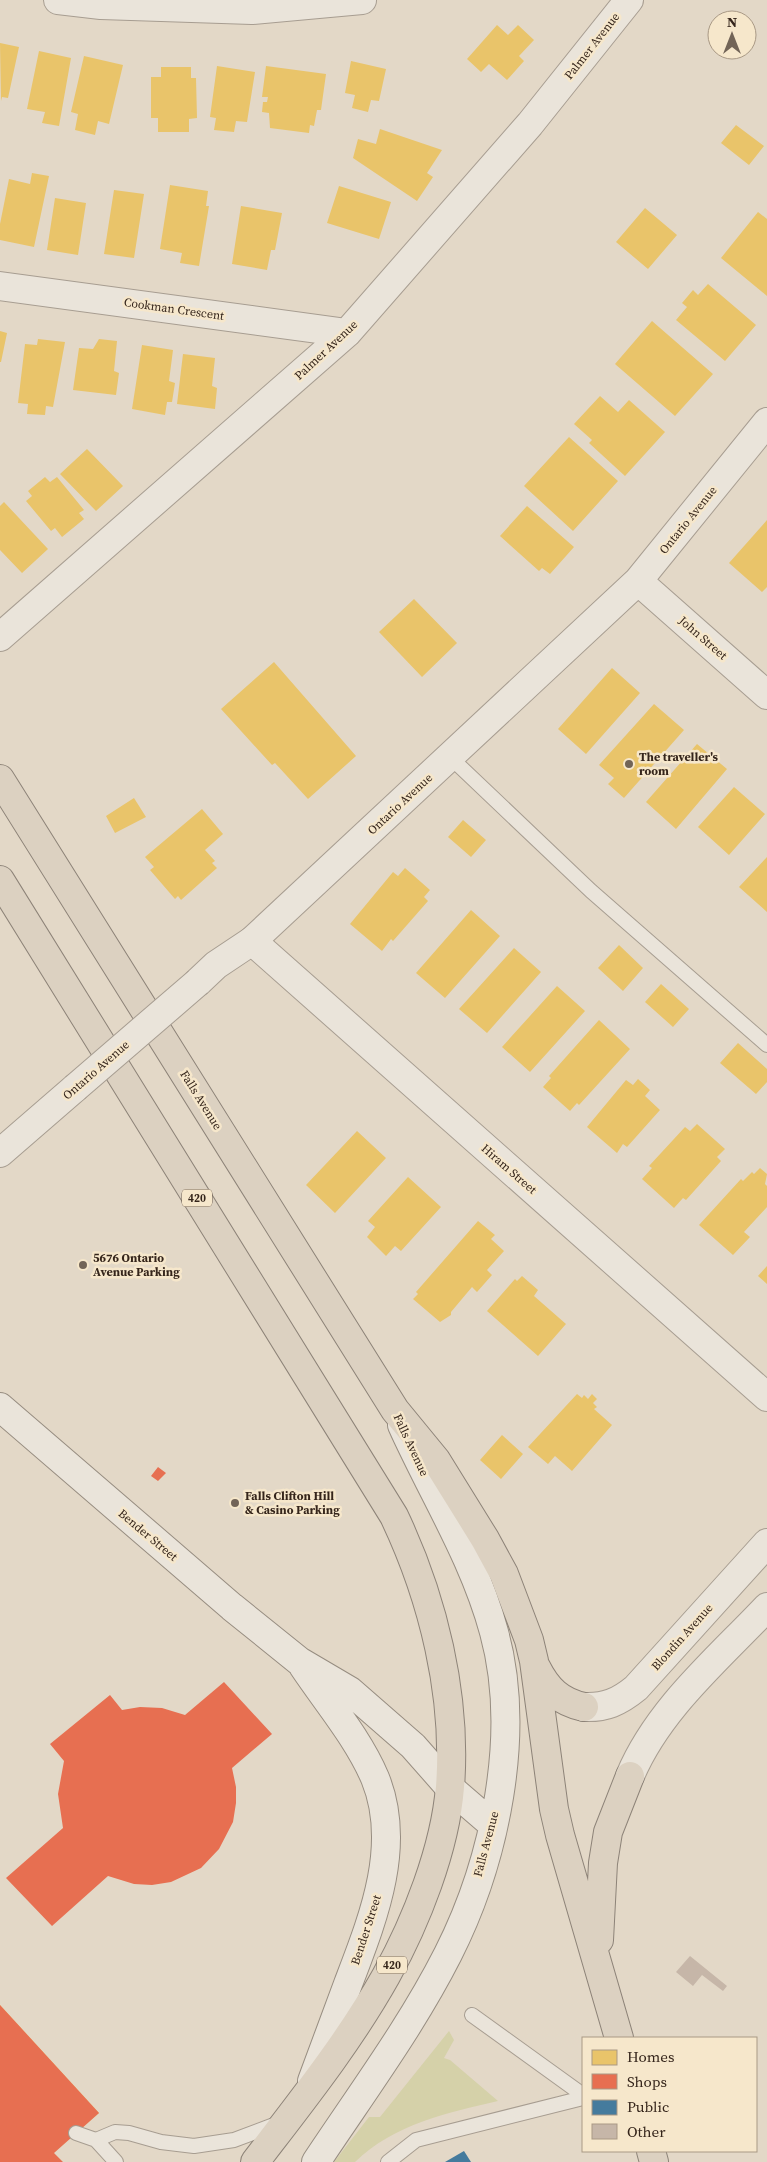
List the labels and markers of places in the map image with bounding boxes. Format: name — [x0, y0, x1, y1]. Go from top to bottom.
place label: The traveller's room — [639, 749, 718, 779]
marker: The traveller's room — [623, 758, 635, 770]
place label: 5676 Ontario Avenue Parking — [93, 1250, 180, 1280]
marker: 5676 Ontario Avenue Parking — [77, 1259, 89, 1271]
place label: Falls Clifton Hill & Casino Parking — [245, 1488, 340, 1518]
marker: Falls Clifton Hill & Casino Parking — [229, 1497, 241, 1509]

